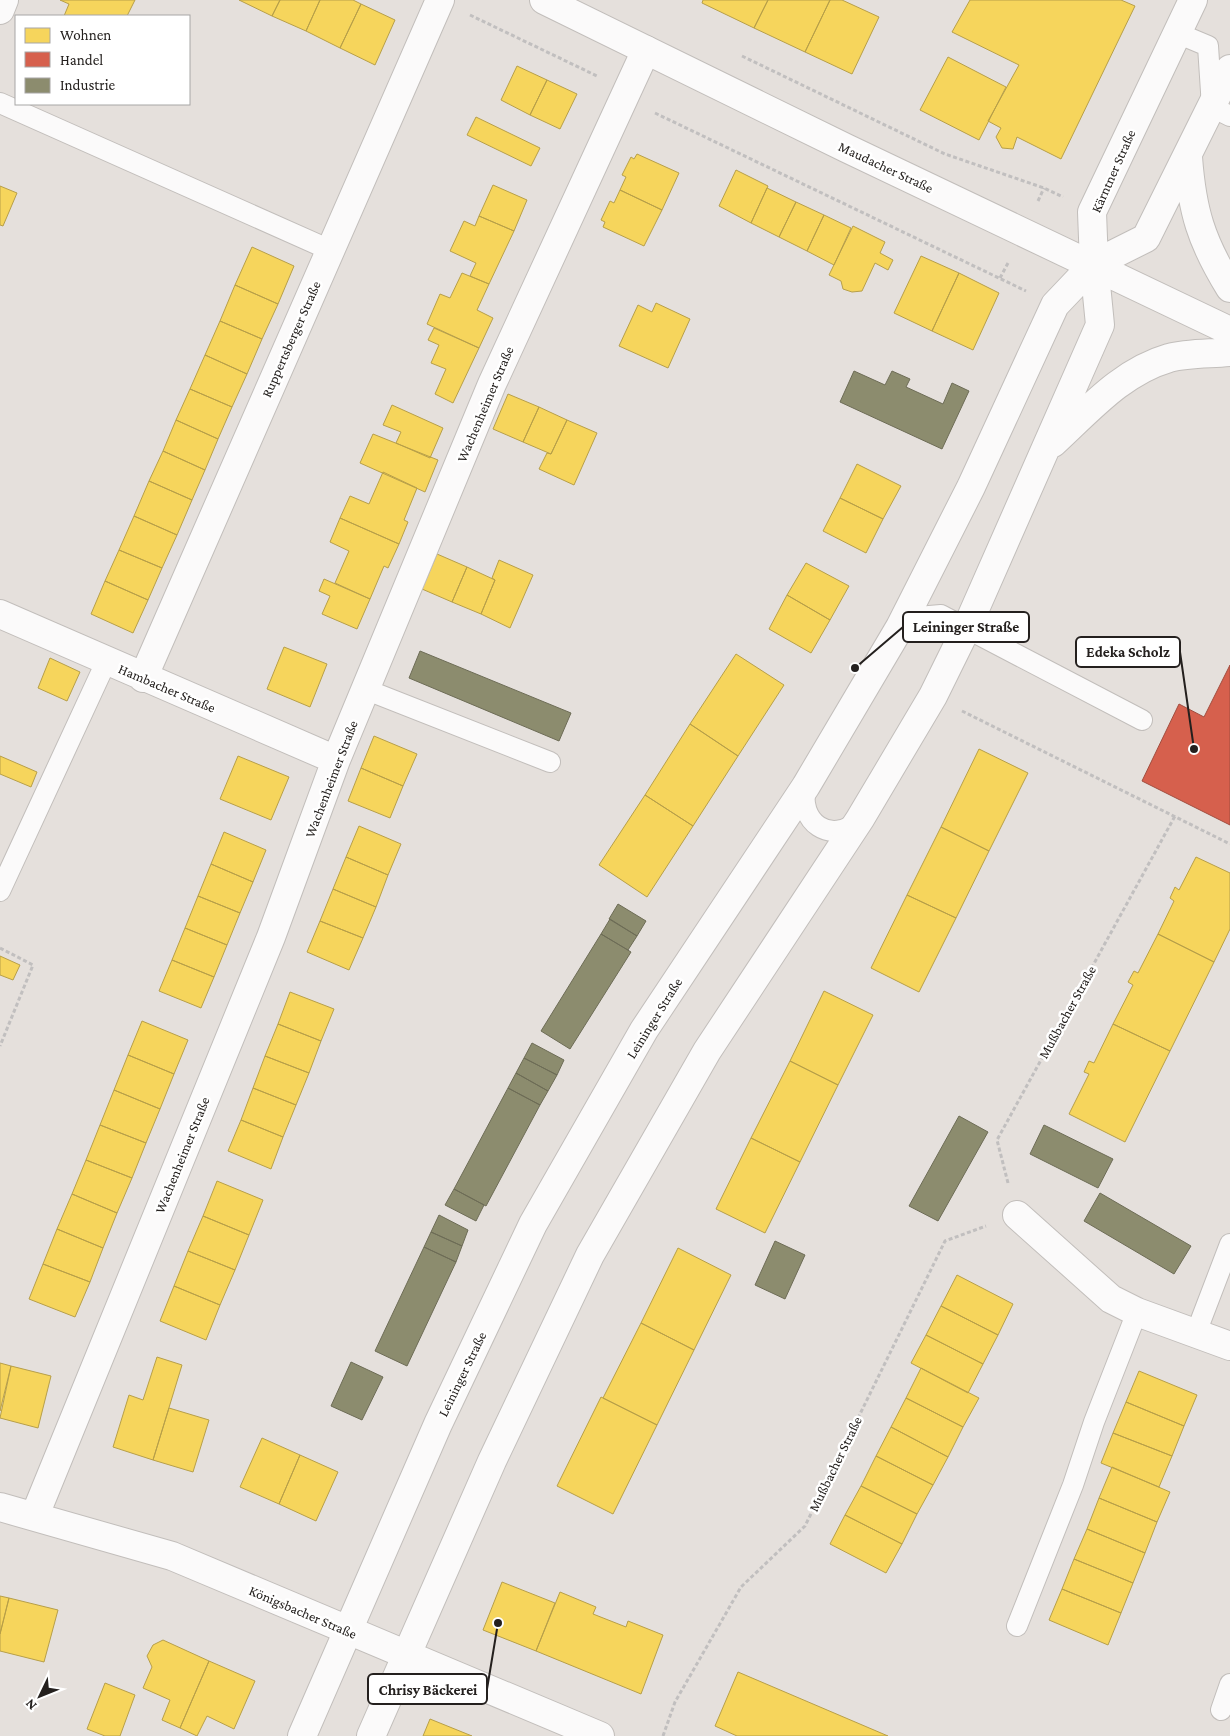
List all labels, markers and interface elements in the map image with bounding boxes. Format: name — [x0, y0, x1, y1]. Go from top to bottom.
legend — [15, 15, 190, 105]
text: Wohnen — [60, 27, 111, 43]
text: Handel — [60, 52, 103, 68]
text: Industrie — [60, 77, 116, 93]
street label: Kärntner Straße — [1088, 127, 1138, 215]
street label: Maudacher Straße — [836, 138, 936, 196]
street label: Ruppertsberger Straße — [258, 278, 324, 400]
street label: Wachenheimer Straße — [453, 344, 517, 464]
callout: Leininger Straße — [903, 612, 1029, 642]
text: Leininger Straße — [913, 619, 1019, 635]
callout: Edeka Scholz — [1076, 637, 1180, 667]
text: Edeka Scholz — [1086, 644, 1170, 660]
street label: Hambacher Straße — [116, 660, 218, 716]
street label: Wachenheimer Straße — [301, 718, 361, 840]
street label: Mußbacher Straße — [1035, 963, 1099, 1061]
street label: Leininger Straße — [623, 975, 685, 1061]
street label: Wachenheimer Straße — [151, 1094, 213, 1216]
street label: Leininger Straße — [435, 1329, 489, 1419]
street label: Mußbacher Straße — [805, 1414, 865, 1514]
street label: Königsbacher Straße — [247, 1582, 359, 1642]
north arrow — [15, 1671, 65, 1721]
callout: Chrisy Bäckerei — [368, 1674, 487, 1704]
text: Chrisy Bäckerei — [379, 1682, 478, 1698]
text: N — [21, 1696, 40, 1714]

